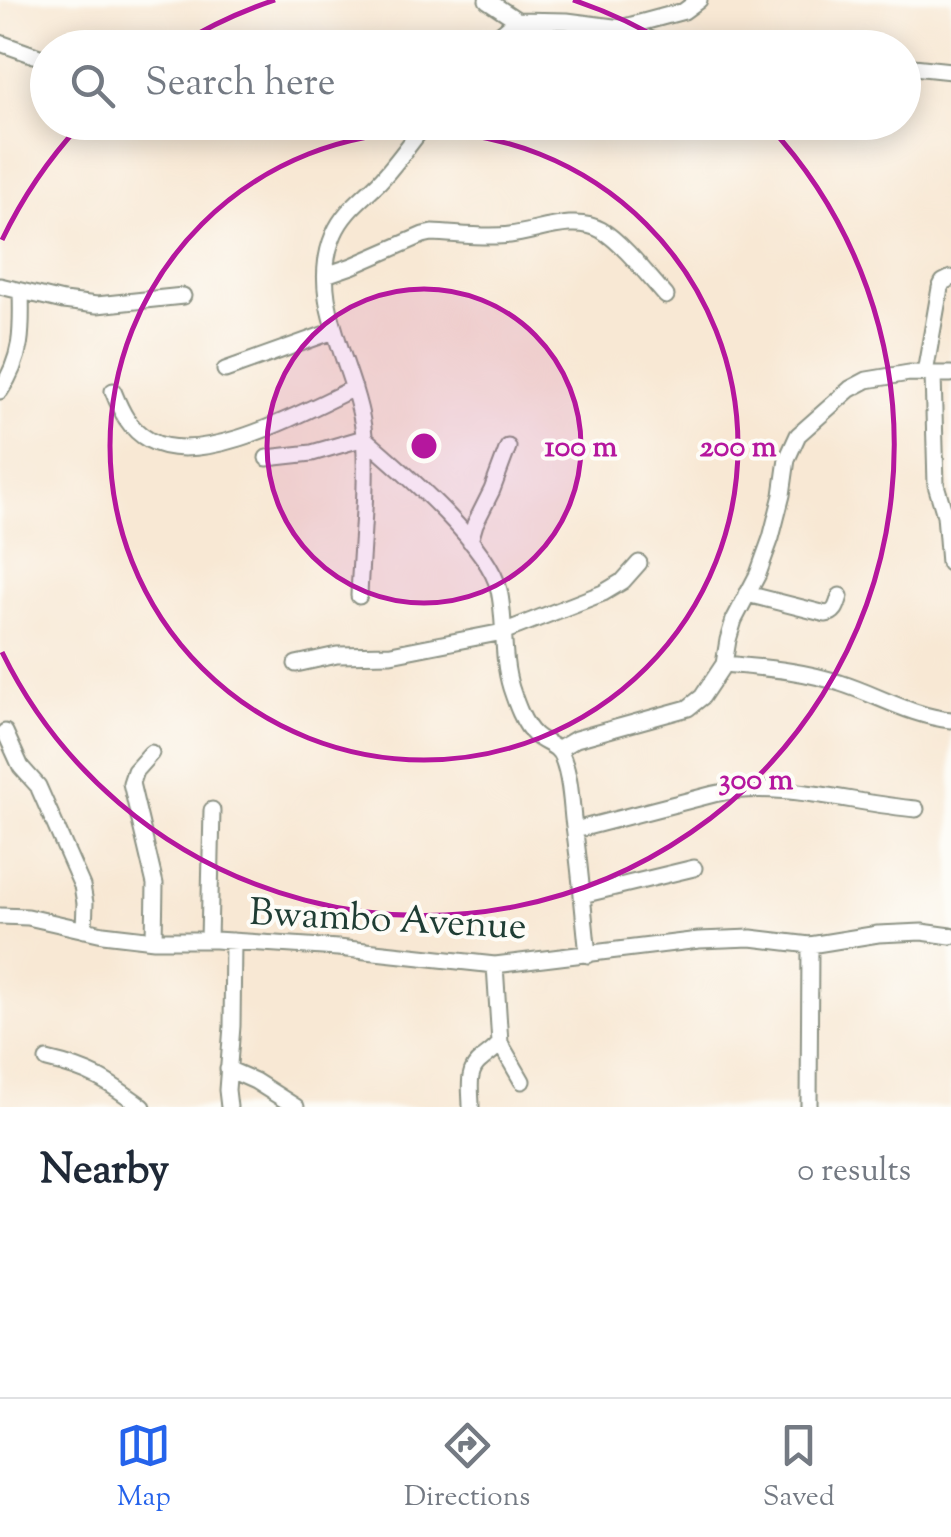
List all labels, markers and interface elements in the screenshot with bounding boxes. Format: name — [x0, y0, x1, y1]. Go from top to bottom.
search box — [30, 30, 921, 140]
icon: search — [65, 58, 120, 113]
text: Search here — [145, 58, 336, 112]
text: 100 m — [545, 427, 618, 470]
text: 200 m — [700, 427, 777, 470]
centre of rings — [406, 428, 442, 464]
text: 300 m — [719, 760, 794, 803]
street label: Bwambo Avenue — [248, 888, 528, 956]
text: Nearby — [40, 1142, 169, 1202]
text: 0 results — [797, 1149, 911, 1195]
tab: Map — [116, 1418, 171, 1518]
tab: Directions — [404, 1418, 530, 1518]
tab: Saved — [763, 1418, 835, 1518]

